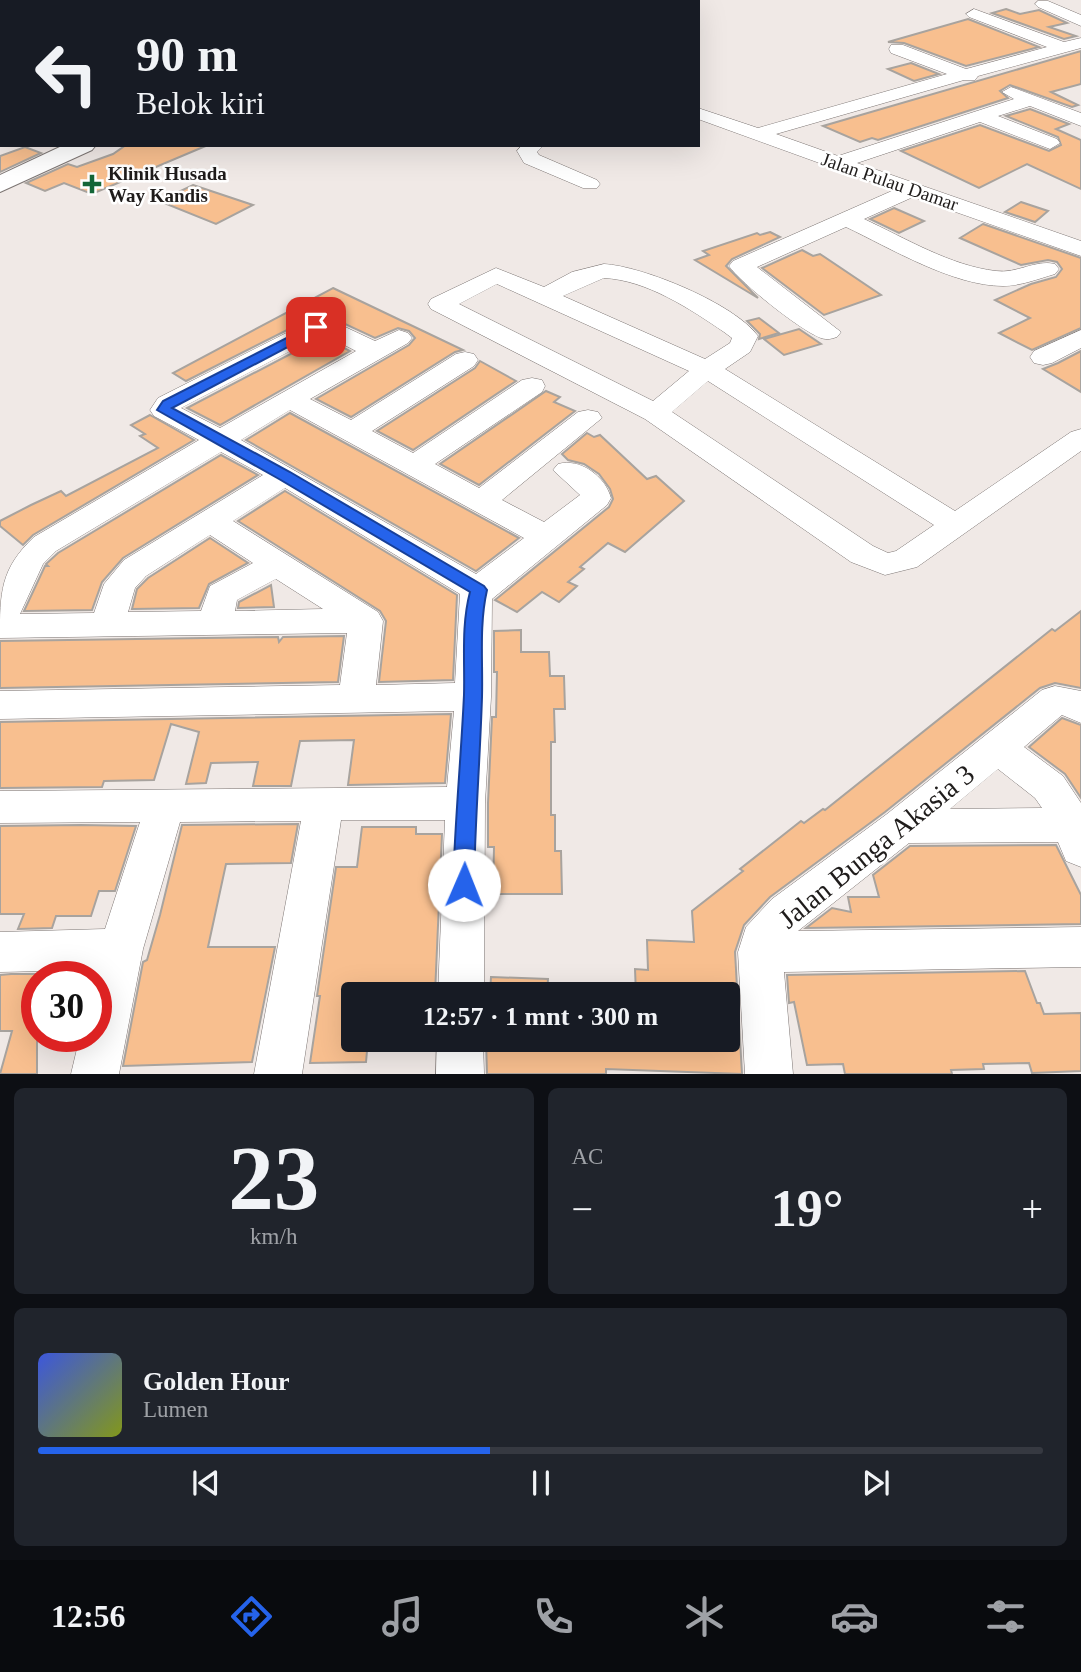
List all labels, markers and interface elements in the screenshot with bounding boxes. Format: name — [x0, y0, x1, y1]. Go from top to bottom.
text: 90 m — [136, 27, 238, 82]
icon: left — [21, 28, 112, 119]
text: Belok kiri — [136, 85, 265, 121]
street label: Jalan Pulau Damar — [819, 148, 962, 215]
place label: Klinik Husada Way Kandis — [108, 163, 227, 206]
marker: Klinik Husada Way Kandis — [82, 174, 102, 194]
pin — [286, 297, 346, 357]
icon: arrive — [297, 308, 335, 346]
street label: Jalan Bunga Akasia 3 — [773, 758, 980, 935]
position arrow — [427, 848, 501, 922]
speed limit sign: 30 — [21, 961, 112, 1052]
text: 12:57 · 1 mnt · 300 m — [423, 1002, 658, 1031]
text: 23 — [228, 1128, 319, 1229]
text: AC — [572, 1144, 603, 1169]
text: 19° — [771, 1180, 844, 1237]
text: − — [572, 1188, 593, 1230]
text: + — [1022, 1188, 1043, 1230]
text: km/h — [250, 1224, 297, 1249]
text: Golden Hour — [143, 1367, 290, 1396]
text: Lumen — [143, 1397, 208, 1422]
icon: previous — [187, 1464, 225, 1502]
icon: pause — [522, 1464, 560, 1502]
icon: next — [857, 1464, 895, 1502]
icon: directions — [227, 1592, 276, 1641]
icon: music — [378, 1592, 427, 1641]
icon: phone — [529, 1592, 578, 1641]
icon: climate — [680, 1592, 729, 1641]
icon: car — [830, 1592, 879, 1641]
icon: filters — [981, 1592, 1030, 1641]
text: 12:56 — [51, 1598, 126, 1634]

